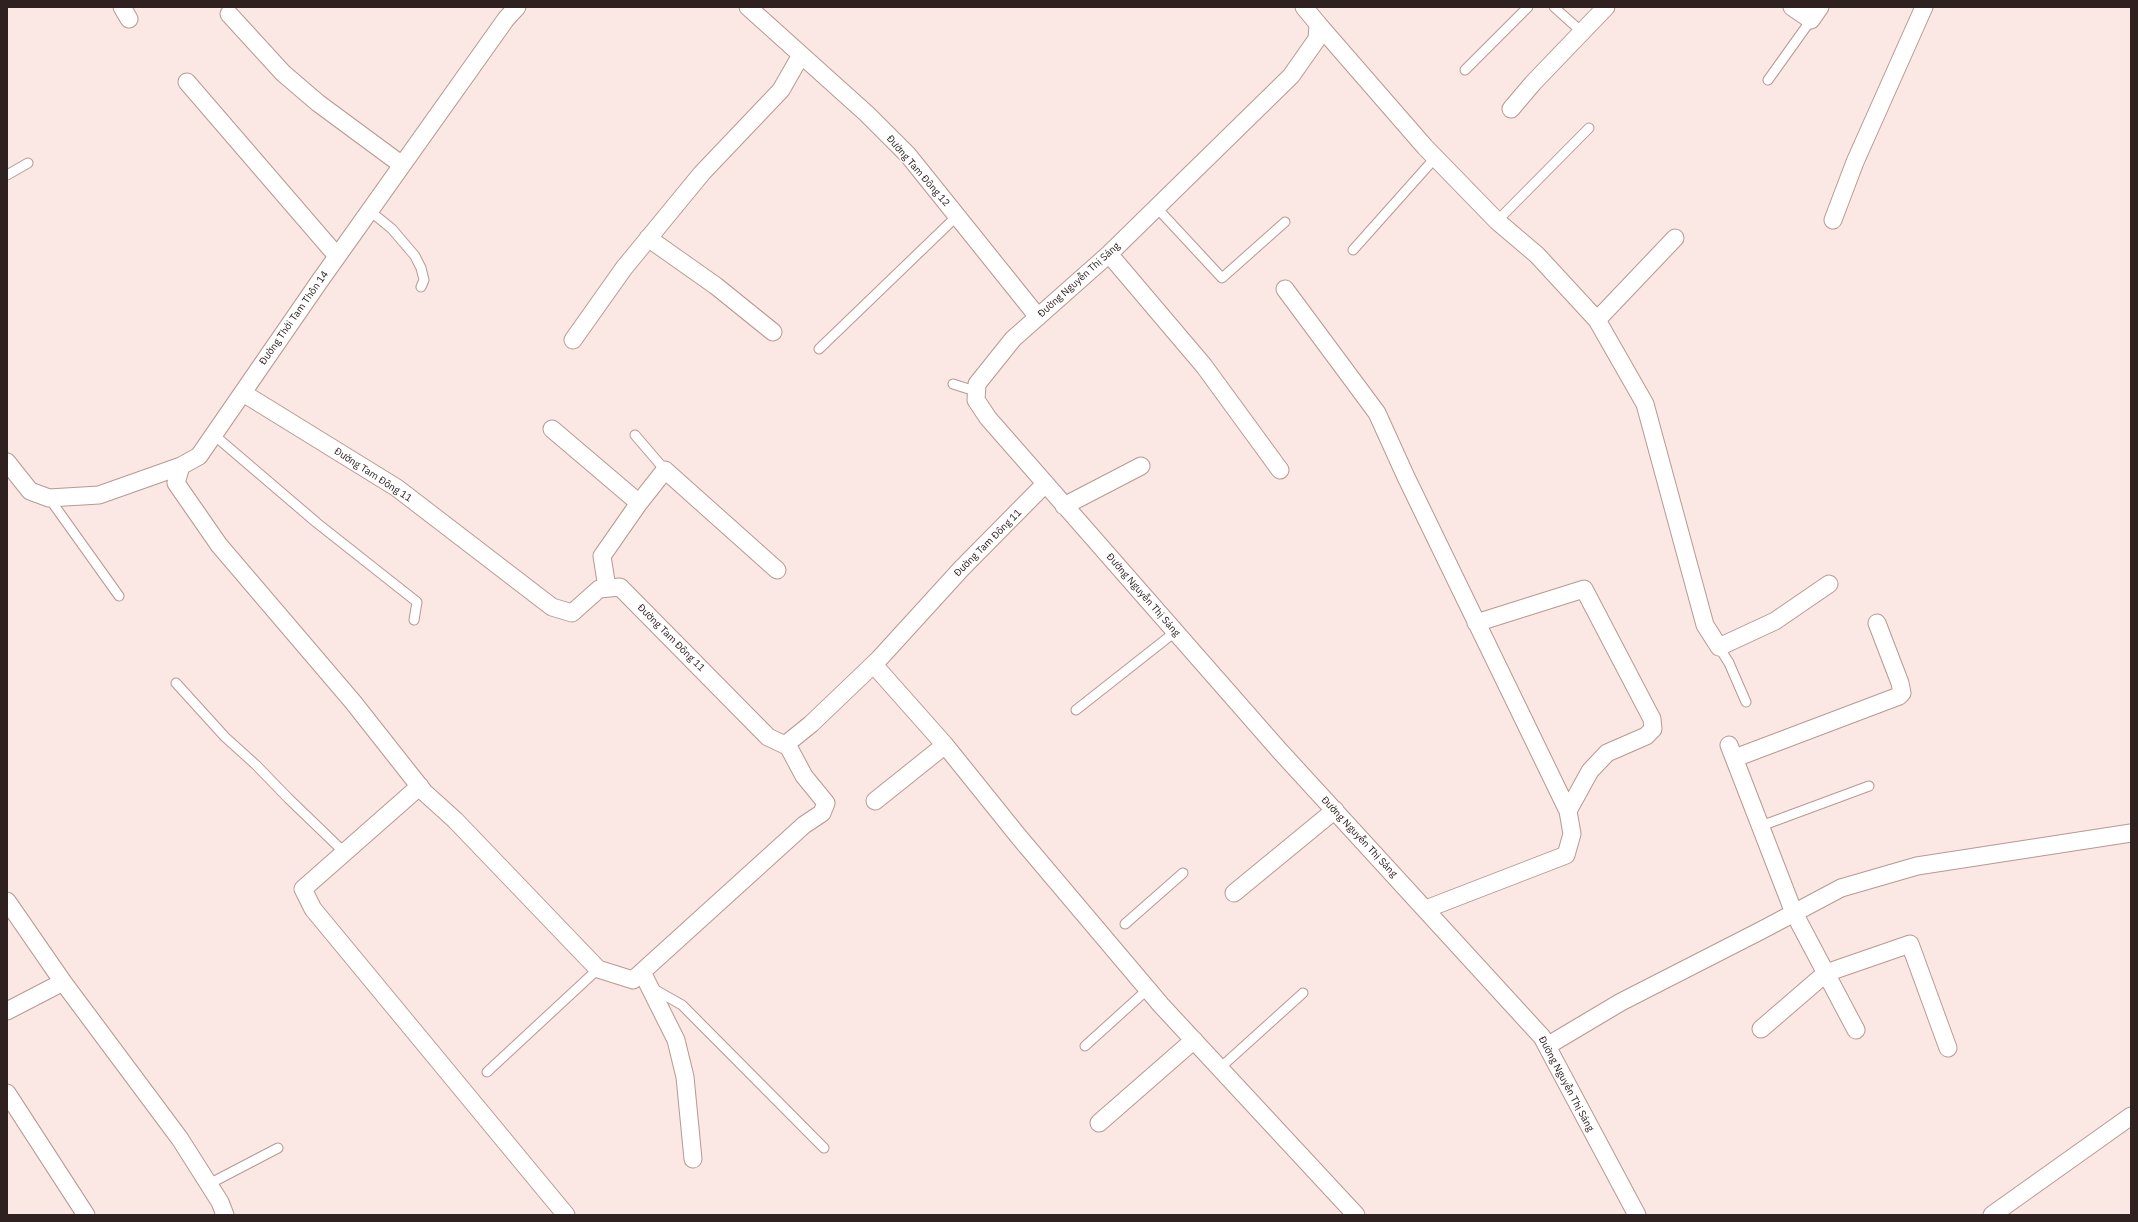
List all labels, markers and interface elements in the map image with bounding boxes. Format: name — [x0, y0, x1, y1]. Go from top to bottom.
street label: Đường Tam Đông 12 — [884, 133, 952, 209]
street label: Đường Nguyễn Thị Sáng — [1036, 240, 1122, 320]
street label: Đường Thới Tam Thôn 14 — [257, 269, 331, 367]
street label: Đường Tam Đông 11 — [332, 445, 414, 505]
street label: Đường Tam Đông 11 — [952, 507, 1024, 579]
street label: Đường Nguyễn Thị Sáng — [1104, 551, 1182, 639]
street label: Đường Tam Đông 11 — [635, 602, 707, 674]
street label: Đường Nguyễn Thị Sáng — [1318, 794, 1400, 880]
street label: Đường Nguyễn Thị Sáng — [1536, 1034, 1596, 1134]

